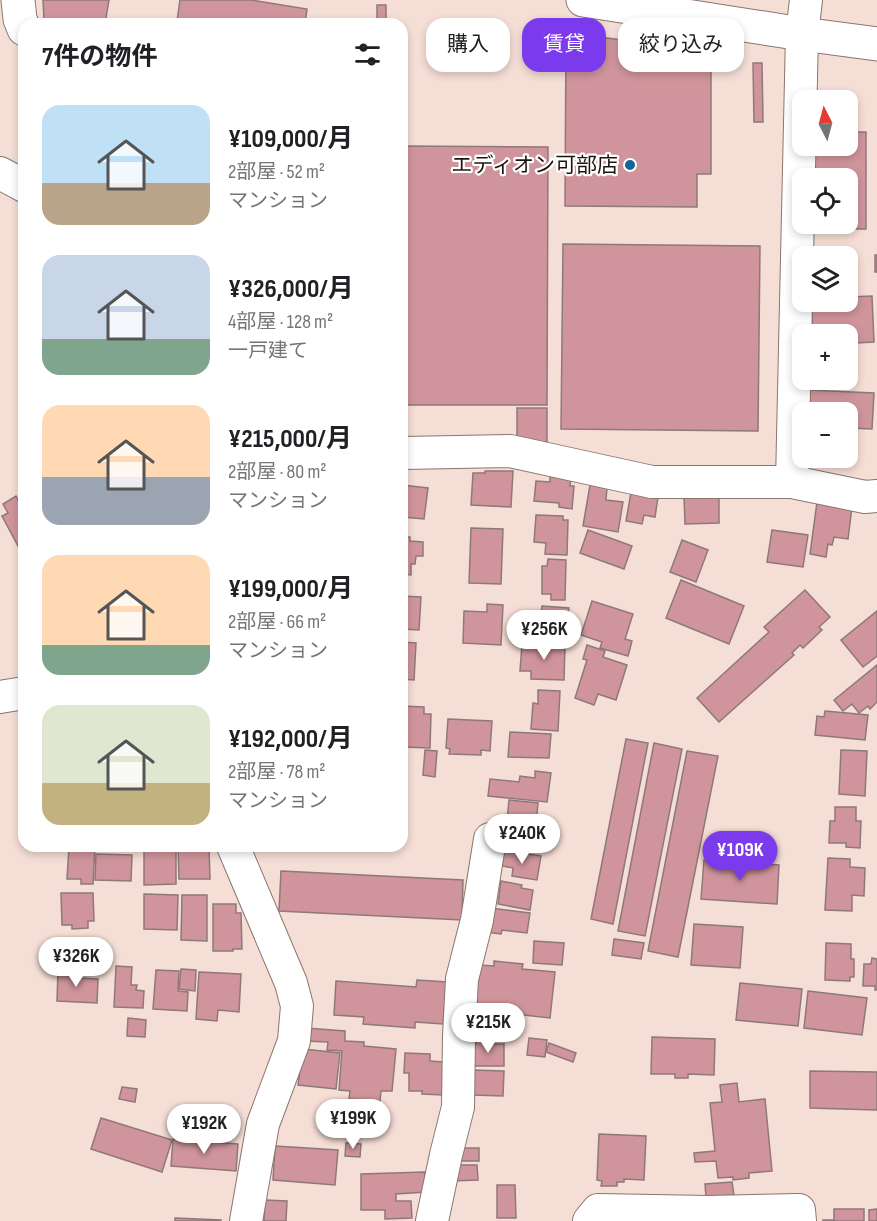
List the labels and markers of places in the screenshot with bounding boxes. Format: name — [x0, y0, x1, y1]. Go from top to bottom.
place label: エディオン可部店 — [451, 153, 618, 178]
marker: エディオン可部店 — [623, 158, 637, 172]
pin: ¥256K — [502, 610, 586, 661]
pin: ¥240K — [480, 814, 564, 865]
pin: ¥109K — [698, 831, 782, 882]
pin: ¥326K — [34, 937, 118, 988]
pin: ¥215K — [446, 1003, 530, 1054]
pin: ¥199K — [311, 1099, 395, 1150]
pin: ¥192K — [162, 1104, 246, 1155]

